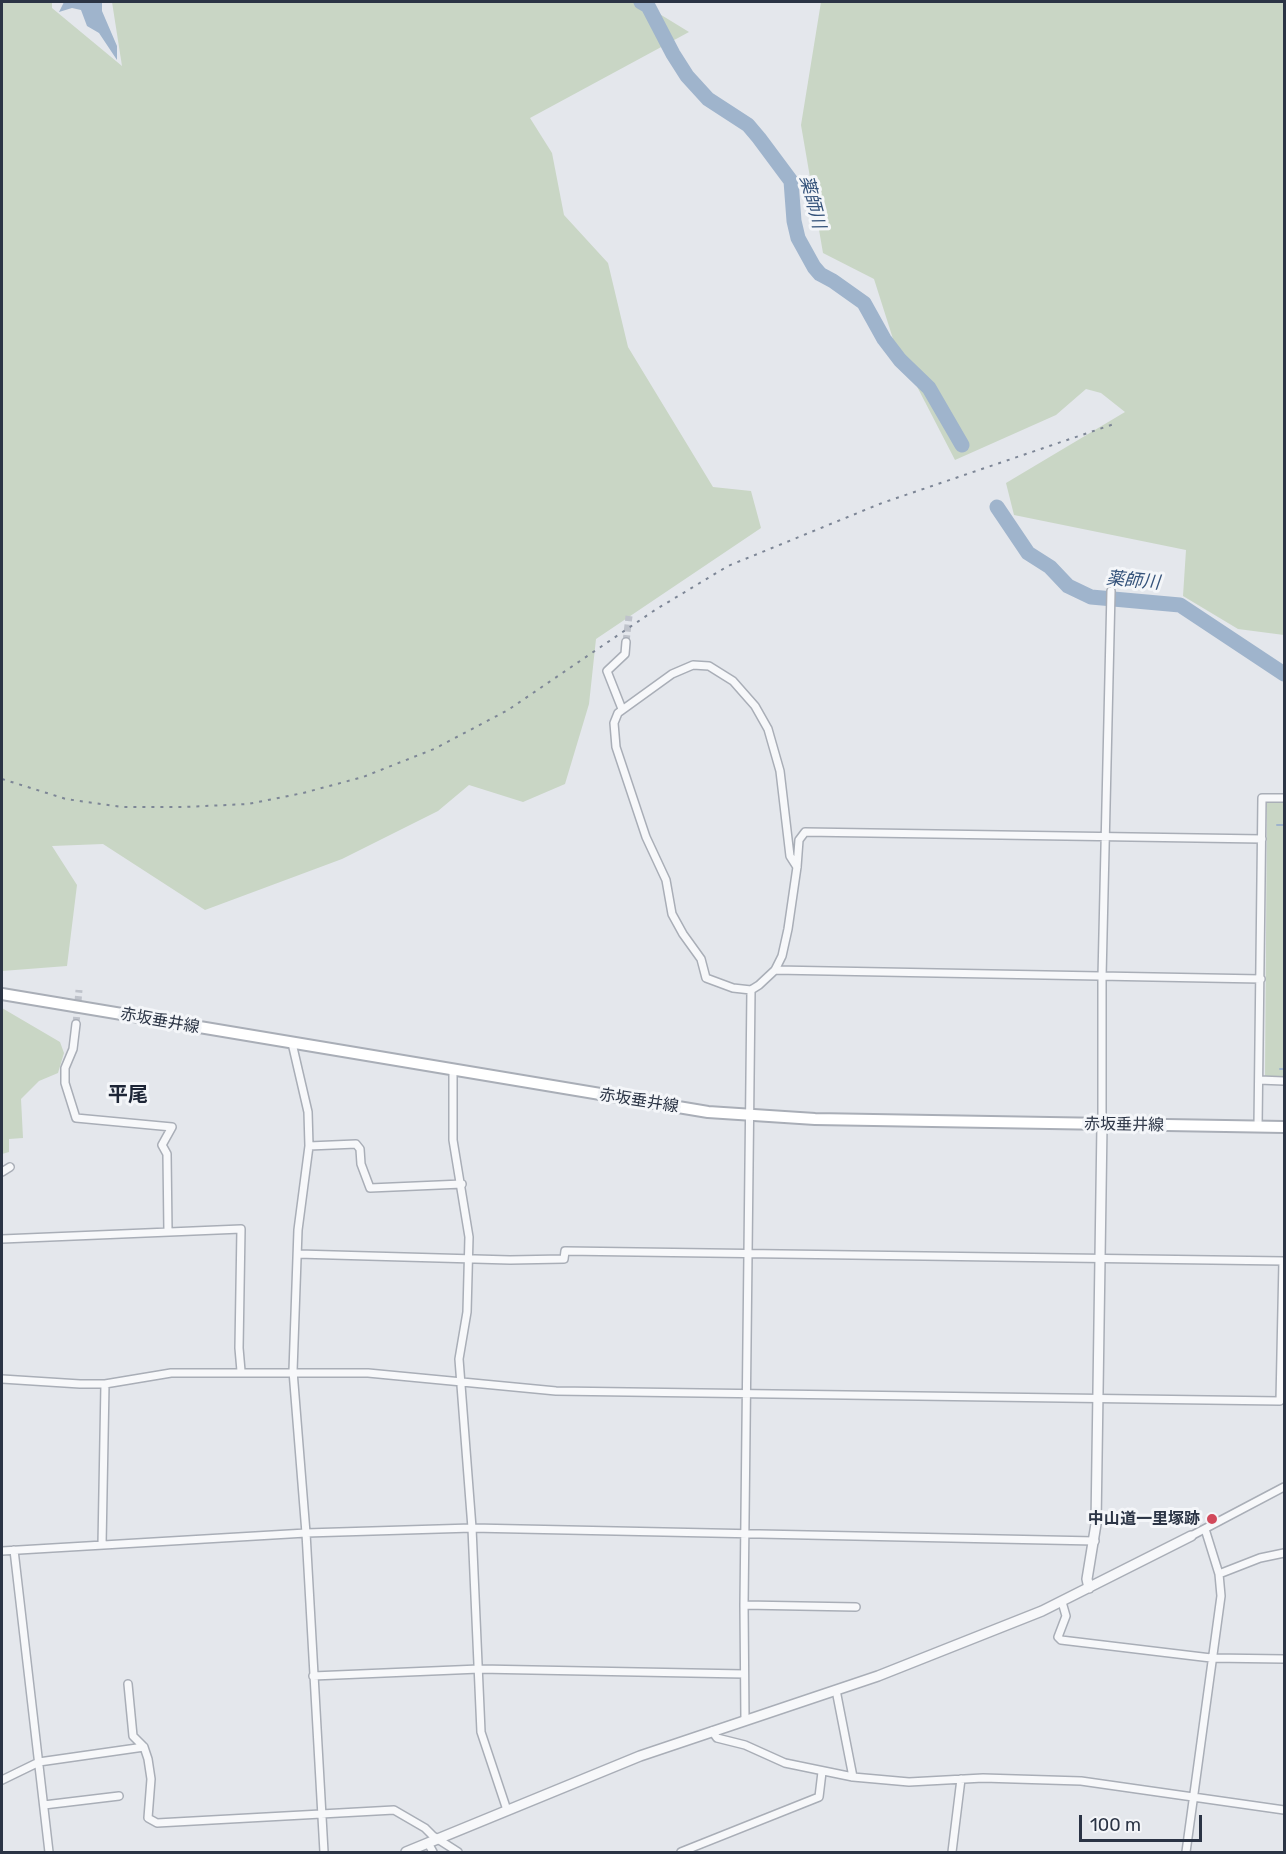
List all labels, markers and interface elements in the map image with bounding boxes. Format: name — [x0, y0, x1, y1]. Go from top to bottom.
water label: 薬師川 — [795, 173, 829, 231]
water label: 薬師川 — [1105, 568, 1161, 594]
street label: 赤坂垂井線 — [119, 1005, 201, 1037]
district label: 平尾 — [108, 1083, 148, 1107]
street label: 赤坂垂井線 — [598, 1085, 680, 1117]
street label: 赤坂垂井線 — [1084, 1115, 1164, 1135]
place label: 中山道一里塚跡 — [1088, 1509, 1200, 1529]
marker: 中山道一里塚跡 — [1205, 1512, 1219, 1526]
scale bar — [1082, 1803, 1205, 1841]
text: 100 m — [1090, 1814, 1141, 1836]

